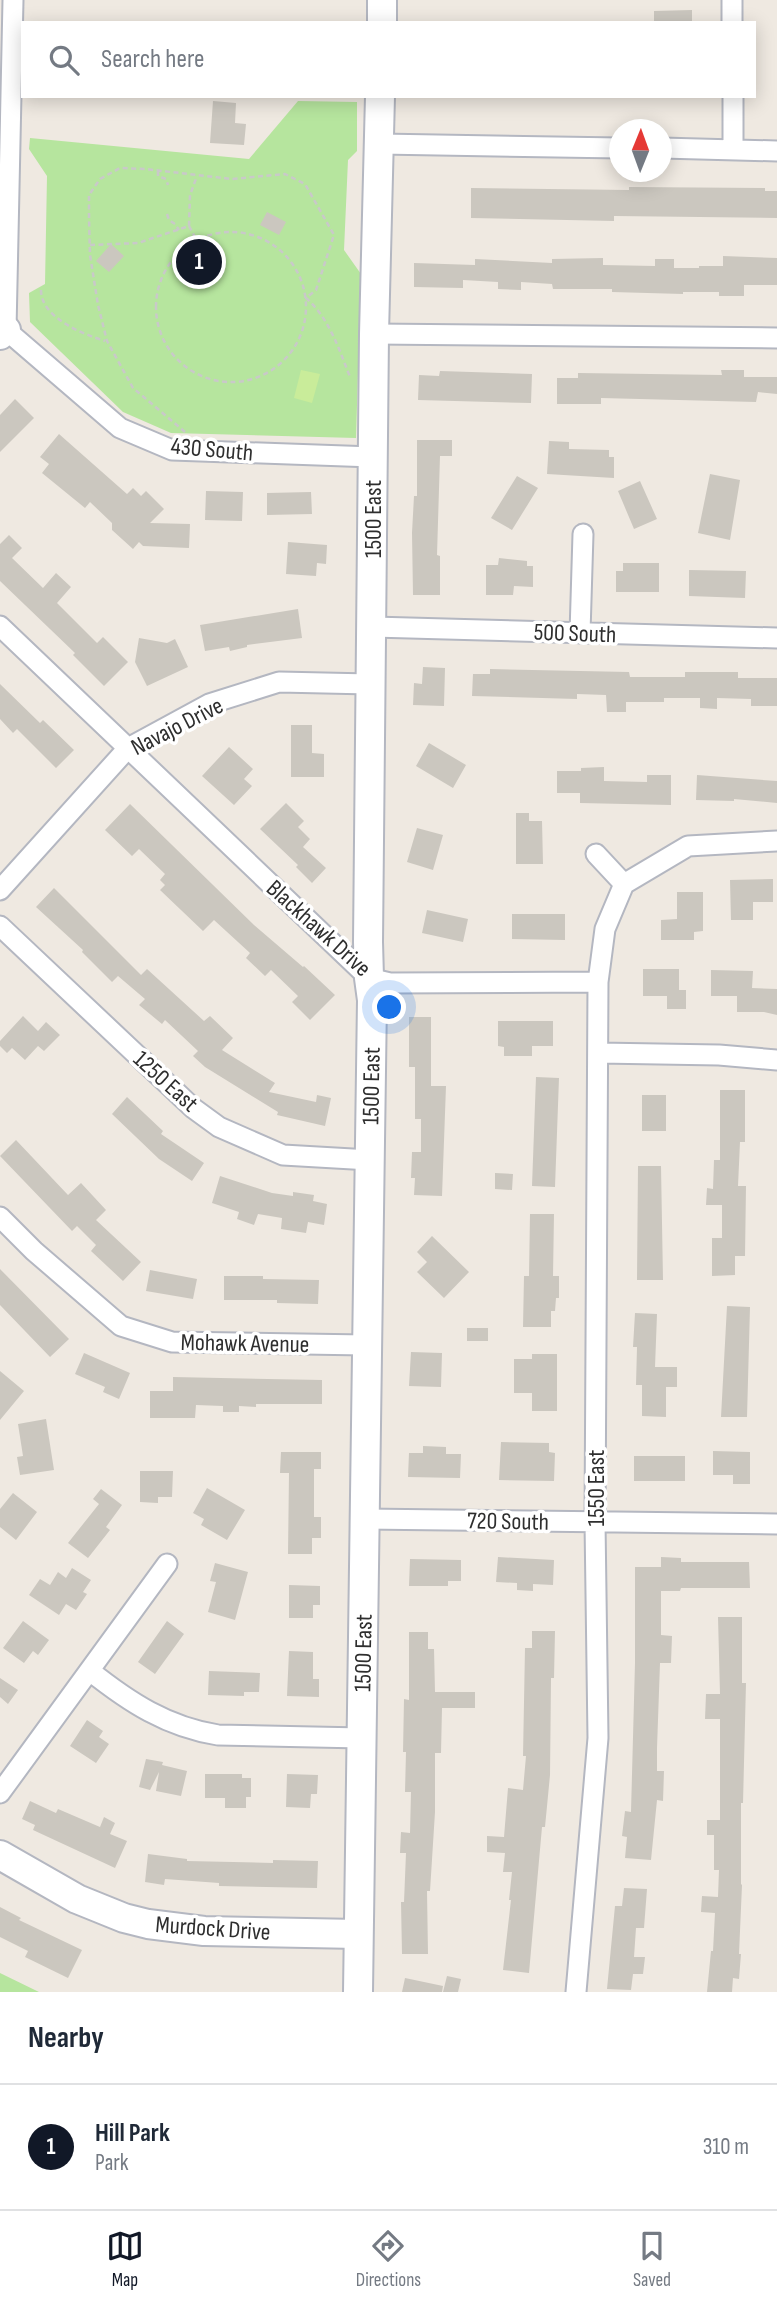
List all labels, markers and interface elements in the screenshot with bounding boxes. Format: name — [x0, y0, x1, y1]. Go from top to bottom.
search box — [21, 21, 756, 98]
icon: search — [45, 41, 83, 79]
text: Search here — [101, 44, 204, 75]
north arrow — [609, 119, 672, 182]
pin: 1 — [176, 236, 222, 288]
street label: 430 South — [170, 431, 254, 468]
street label: 1500 East — [359, 480, 388, 558]
street label: 500 South — [533, 618, 617, 649]
street label: Navajo Drive — [126, 691, 228, 762]
street label: Blackhawk Drive — [260, 874, 377, 983]
your location — [372, 990, 406, 1024]
street label: 1250 East — [127, 1045, 204, 1118]
street label: 1500 East — [356, 1047, 387, 1125]
street label: Mohawk Avenue — [180, 1328, 310, 1359]
street label: 1550 East — [582, 1450, 611, 1526]
street label: 720 South — [467, 1506, 549, 1537]
street label: 1500 East — [348, 1614, 379, 1692]
street label: Murdock Drive — [154, 1910, 271, 1947]
text: Nearby — [28, 2020, 104, 2056]
text: Hill Park — [95, 2118, 170, 2149]
text: 1 — [46, 2133, 56, 2161]
text: 310 m — [703, 2133, 749, 2161]
text: Park — [95, 2149, 129, 2177]
tab: Map — [106, 2227, 144, 2292]
tab: Directions — [356, 2227, 421, 2292]
tab: Saved — [633, 2227, 671, 2292]

